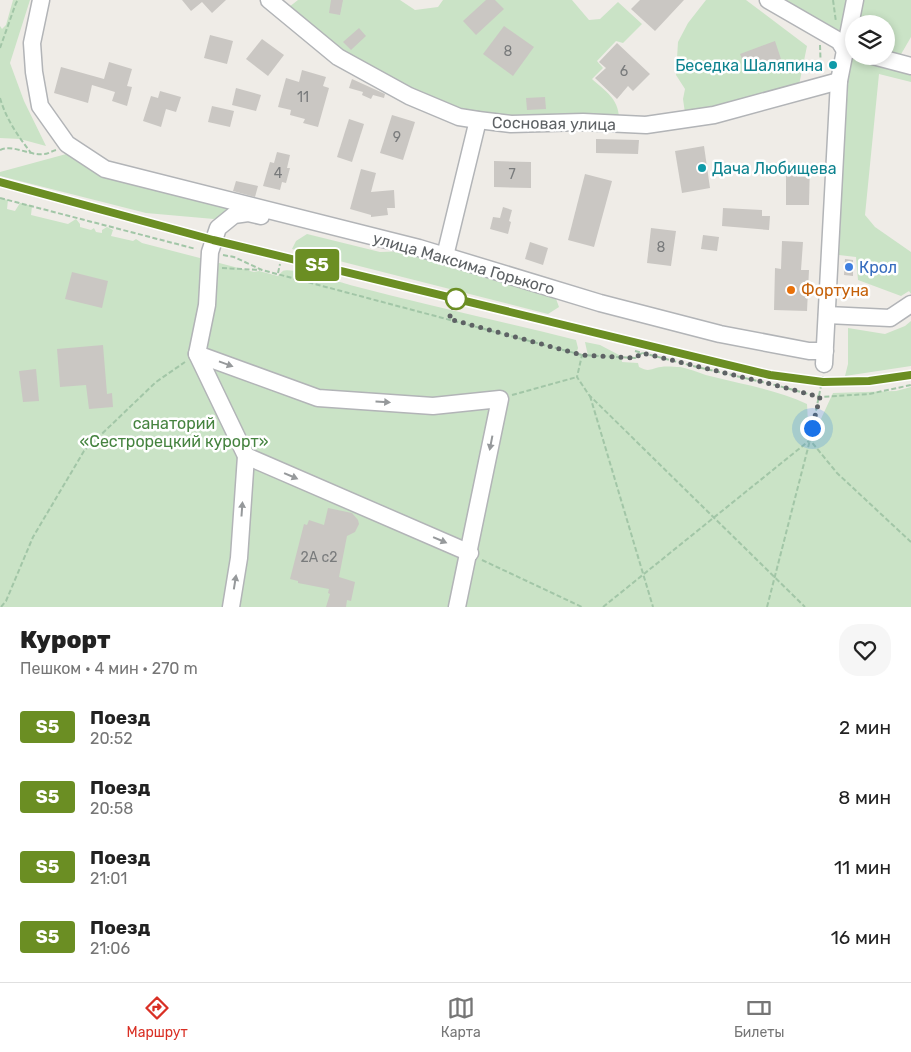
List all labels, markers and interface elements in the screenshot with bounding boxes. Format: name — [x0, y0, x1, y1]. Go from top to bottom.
map controls — [845, 15, 895, 65]
button: layers — [845, 15, 895, 65]
house number: 8 — [504, 43, 513, 60]
place label: Беседка Шаляпина — [675, 56, 823, 75]
marker: Беседка Шаляпина — [827, 59, 839, 71]
house number: 6 — [620, 63, 628, 80]
house number: 11 — [297, 89, 309, 106]
street label: Сосновая улица — [492, 113, 616, 134]
house number: 9 — [393, 129, 401, 146]
place label: Дача Любищева — [712, 159, 837, 178]
marker: Дача Любищева — [696, 162, 708, 174]
house number: 4 — [274, 165, 283, 182]
house number: 7 — [508, 166, 516, 183]
street label: улица Максима Горького — [371, 228, 557, 299]
house number: 8 — [657, 239, 666, 256]
line badge: S5 — [294, 249, 340, 281]
text: S5 — [305, 254, 329, 276]
place label: Крол — [859, 258, 897, 277]
marker: Крол — [843, 261, 855, 273]
place label: Фортуна — [801, 281, 869, 300]
marker: Фортуна — [785, 284, 797, 296]
unlabelled marker — [445, 288, 467, 310]
one-way arrow — [219, 361, 234, 368]
one-way arrow — [375, 399, 391, 407]
park label: санаторий «Сестрорецкий курорт» — [80, 414, 269, 451]
your location — [800, 416, 825, 441]
one-way arrow — [487, 435, 495, 451]
one-way arrow — [284, 472, 298, 480]
one-way arrow — [239, 501, 247, 517]
one-way arrow — [433, 537, 447, 545]
house number: 2А с2 — [301, 549, 337, 566]
one-way arrow — [232, 574, 240, 590]
button: heart — [839, 624, 891, 676]
text: Курорт — [20, 626, 111, 654]
text: Пешком · 4 мин · 270 m — [20, 659, 198, 678]
text: Поезд — [90, 706, 150, 729]
text: S5 — [36, 716, 59, 738]
text: 2 мин — [839, 716, 891, 739]
text: 20:52 — [90, 729, 133, 748]
text: Поезд — [90, 776, 150, 799]
text: S5 — [36, 786, 59, 808]
text: 8 мин — [838, 786, 891, 809]
text: 20:58 — [90, 799, 133, 818]
text: Поезд — [90, 846, 150, 869]
text: S5 — [36, 856, 59, 878]
text: 11 мин — [834, 856, 891, 879]
text: 21:01 — [90, 869, 127, 888]
text: Поезд — [90, 916, 150, 939]
text: S5 — [36, 926, 59, 948]
text: 16 мин — [831, 926, 891, 949]
text: 21:06 — [90, 939, 130, 958]
tab: Маршрут — [127, 994, 188, 1041]
tab: Карта — [441, 994, 481, 1041]
tab: Билеты — [734, 994, 784, 1041]

